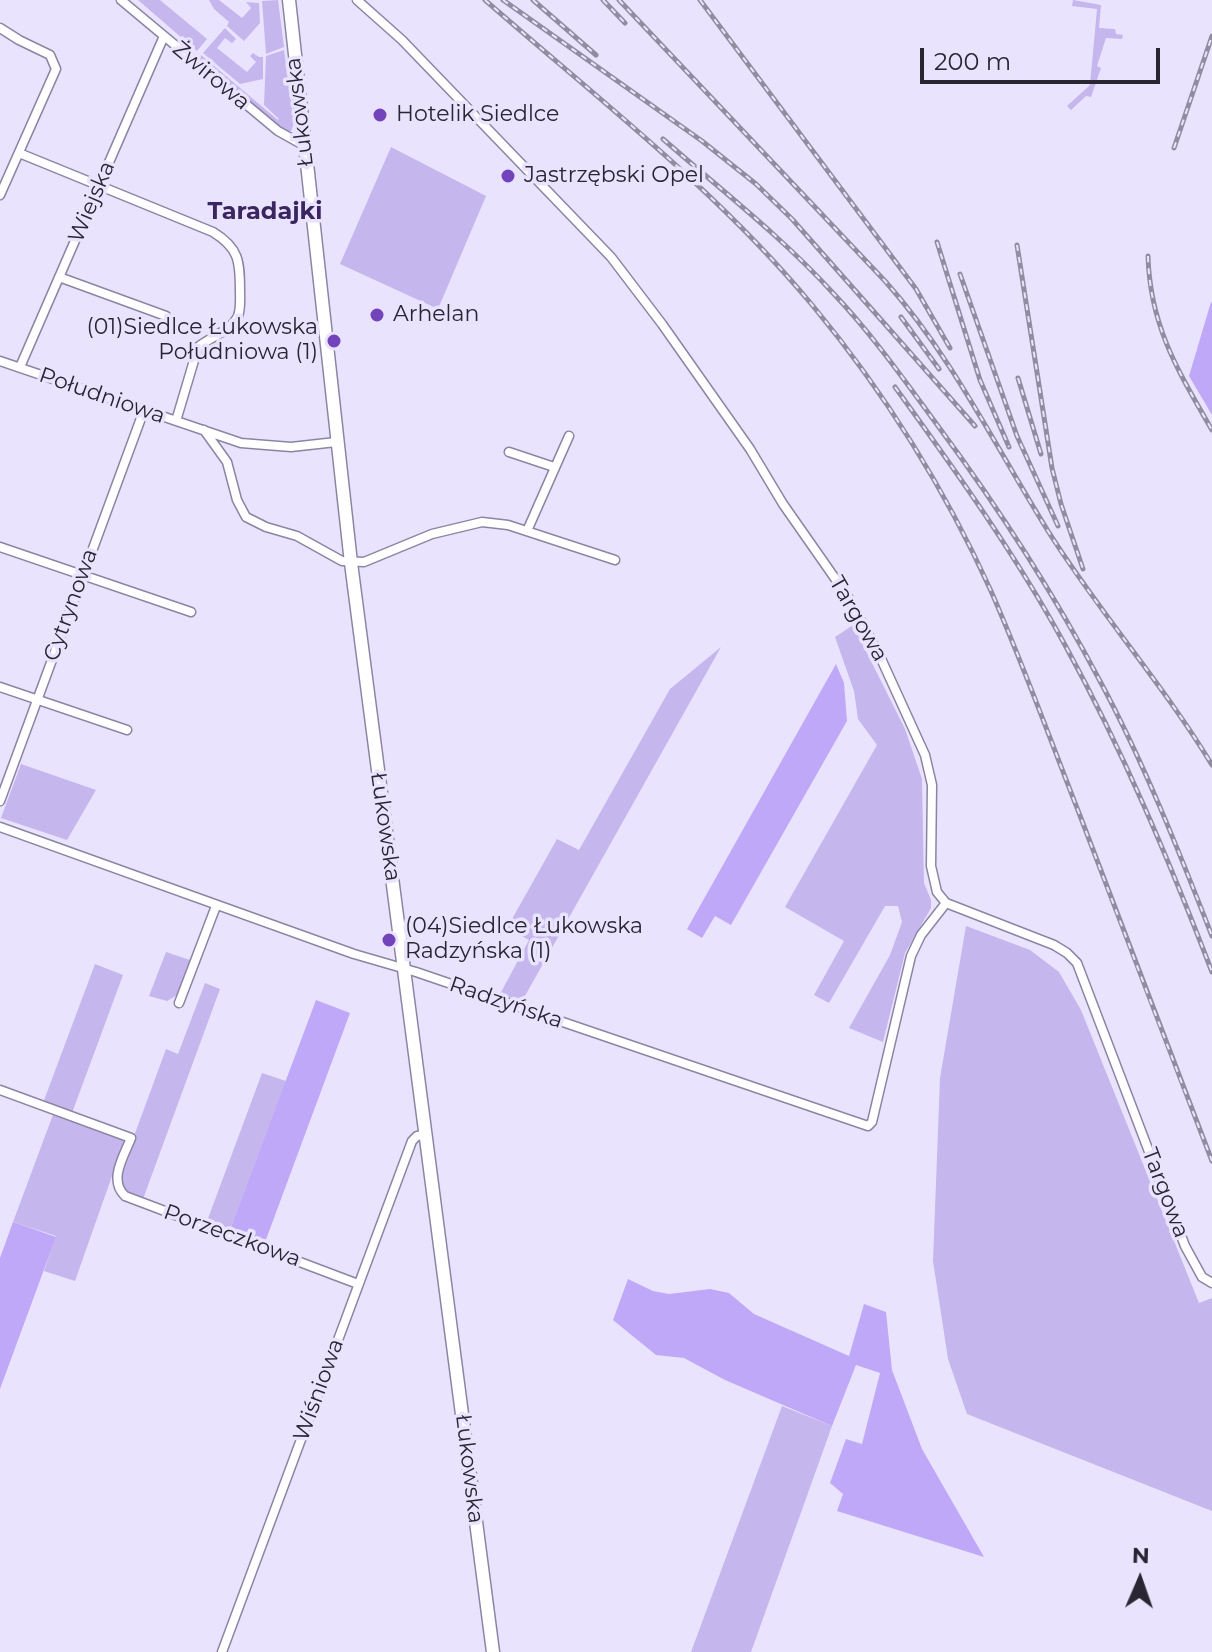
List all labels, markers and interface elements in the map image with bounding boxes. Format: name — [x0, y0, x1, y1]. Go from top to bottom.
scale bar — [924, 32, 1164, 82]
street label: Żwirowa — [167, 36, 255, 116]
text: 200 m — [934, 47, 1011, 76]
street label: Łukowska — [280, 56, 320, 168]
place label: Hotelik Siedlce — [396, 102, 559, 128]
marker: Hotelik Siedlce — [371, 106, 389, 124]
street label: Wiejska — [63, 157, 121, 247]
place label: Jastrzębski Opel — [524, 163, 704, 189]
marker: Jastrzębski Opel — [499, 167, 517, 185]
district label: Taradajki — [207, 198, 323, 226]
place label: Arhelan — [393, 302, 479, 328]
marker: Arhelan — [368, 306, 386, 324]
place label: (01)Siedlce Łukowska Południowa (1) — [87, 315, 318, 366]
marker: (01)Siedlce Łukowska Południowa (1) — [325, 332, 343, 350]
street label: Południowa — [36, 362, 168, 430]
street label: Cytrynowa — [39, 545, 103, 665]
street label: Targowa — [823, 572, 893, 666]
street label: Łukowska — [364, 771, 406, 883]
place label: (04)Siedlce Łukowska Radzyńska (1) — [405, 914, 643, 966]
marker: (04)Siedlce Łukowska Radzyńska (1) — [380, 931, 398, 949]
street label: Radzyńska — [446, 971, 566, 1035]
street label: Targowa — [1136, 1144, 1194, 1242]
street label: Porzeczkowa — [160, 1199, 304, 1273]
street label: Wiśniowa — [288, 1335, 350, 1445]
street label: Łukowska — [449, 1413, 489, 1525]
north arrow — [1100, 1540, 1180, 1620]
text: N — [1131, 1542, 1150, 1569]

